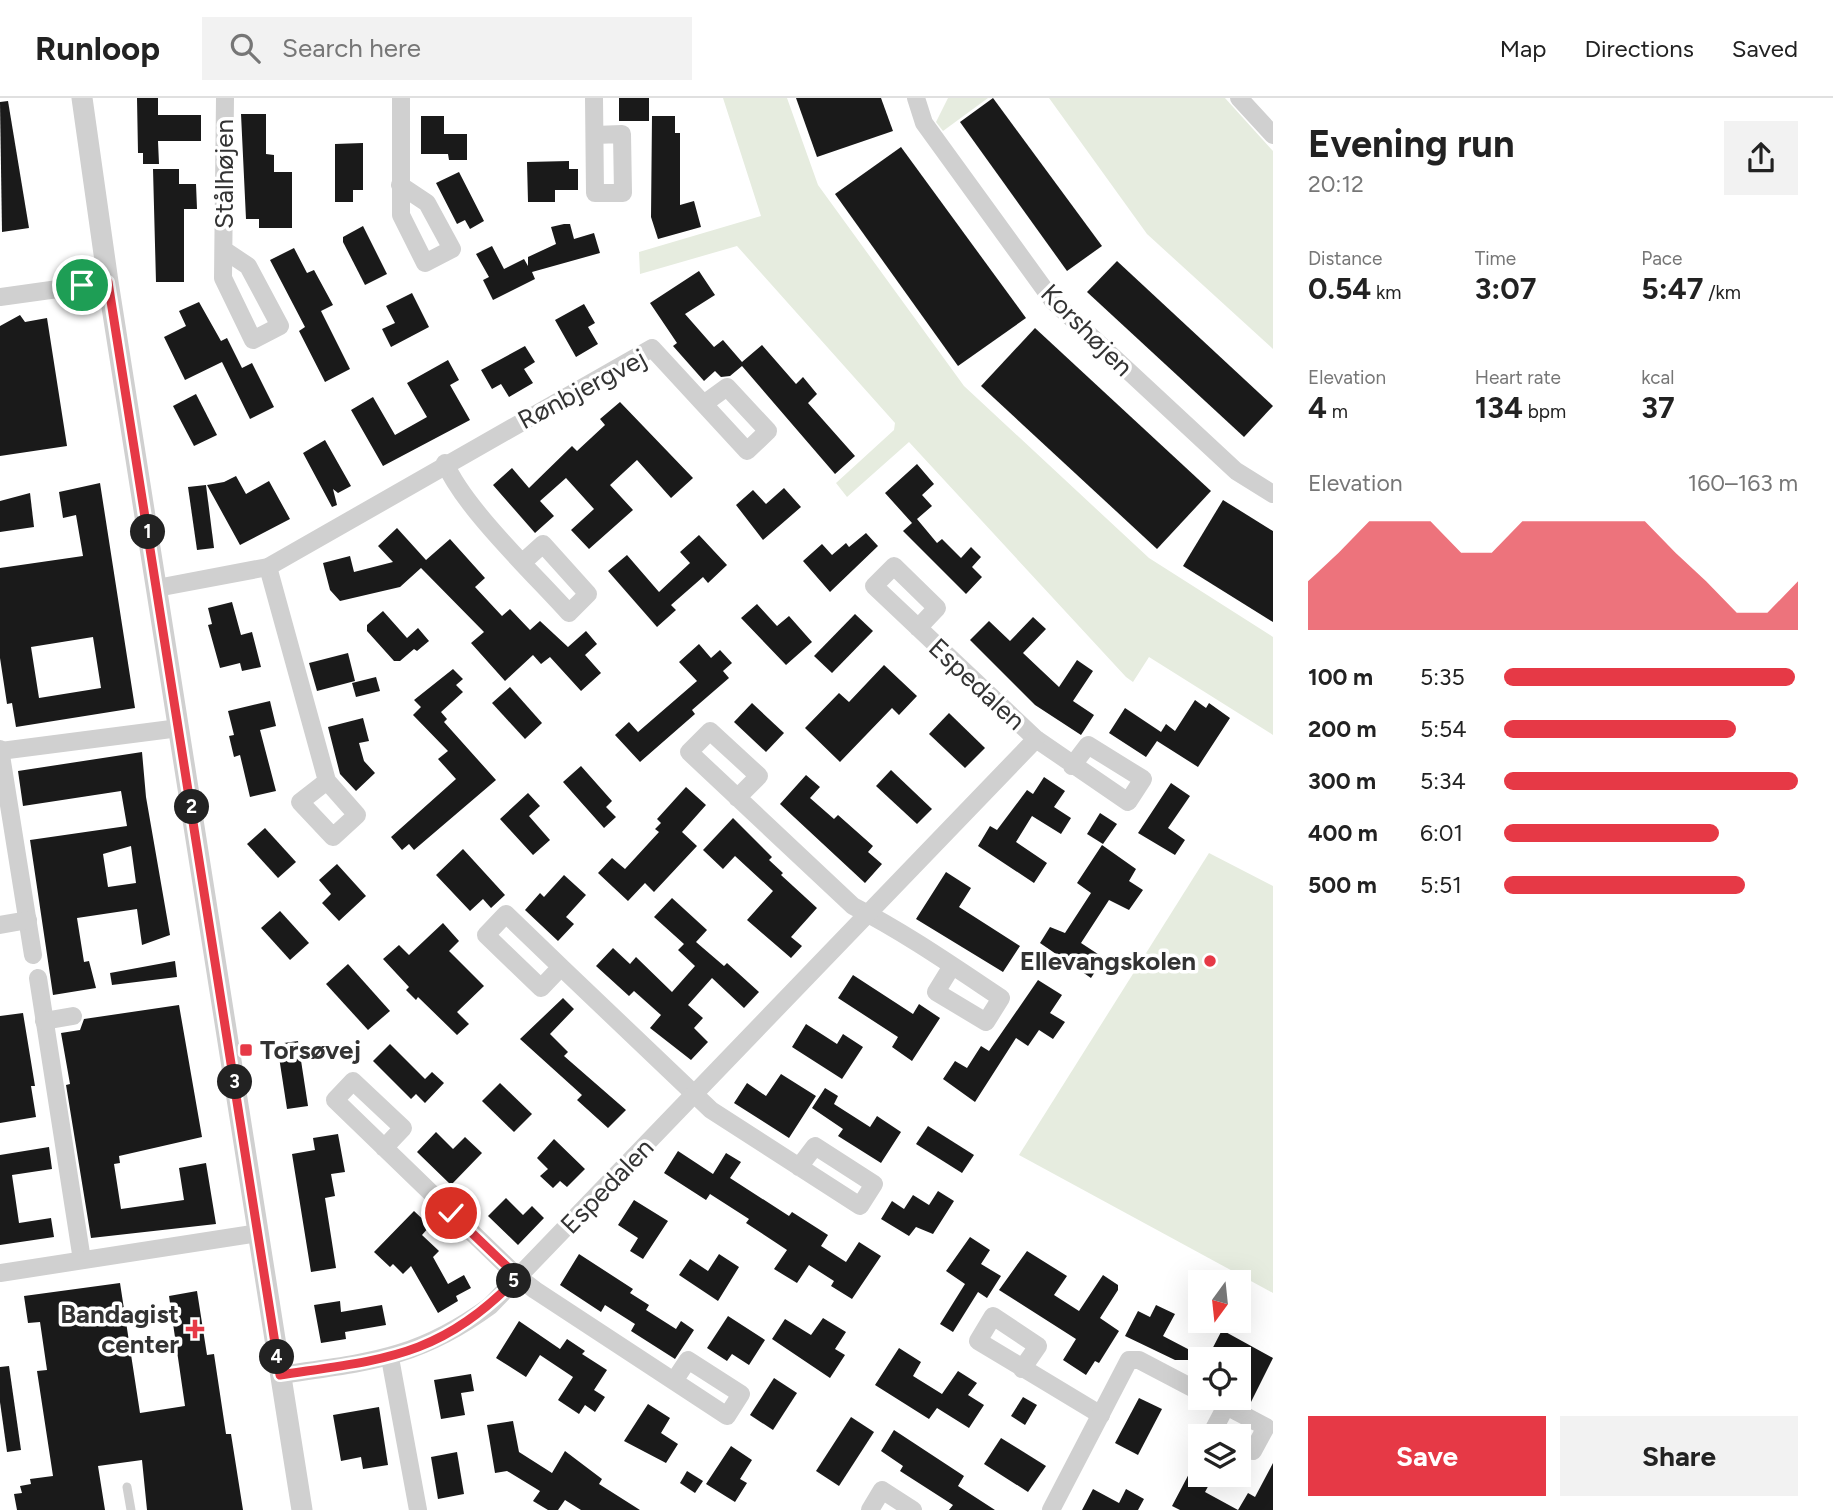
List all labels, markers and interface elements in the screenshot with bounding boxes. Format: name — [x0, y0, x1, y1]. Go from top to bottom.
search box — [202, 17, 692, 80]
text: Runloop — [35, 29, 160, 68]
icon: search — [226, 29, 264, 67]
text: Search here — [282, 32, 421, 64]
text: Map — [1500, 34, 1546, 63]
text: Directions — [1584, 34, 1694, 63]
text: Saved — [1732, 34, 1798, 63]
street label: Stålhøjen — [208, 119, 240, 229]
text: Evening run — [1308, 121, 1515, 167]
button: share — [1724, 121, 1798, 195]
text: 20:12 — [1308, 170, 1364, 198]
text: Distance — [1308, 247, 1382, 270]
text: Time — [1475, 247, 1516, 270]
text: Pace — [1641, 247, 1682, 270]
pin — [52, 255, 112, 315]
icon: arrive — [63, 266, 101, 304]
text: 0.54 — [1308, 270, 1371, 307]
text: 3:07 — [1475, 270, 1537, 307]
text: 5:47 — [1641, 270, 1703, 307]
street label: Korshøjen — [1034, 277, 1140, 383]
text: km — [1371, 281, 1401, 304]
text: /km — [1703, 281, 1741, 304]
street label: Rønbjergvej — [512, 342, 652, 436]
text: Elevation — [1308, 366, 1386, 389]
text: Heart rate — [1475, 366, 1561, 389]
text: kcal — [1641, 366, 1675, 389]
text: 4 — [1308, 389, 1327, 426]
text: 134 — [1475, 389, 1523, 426]
text: 37 — [1641, 389, 1675, 426]
text: m — [1327, 400, 1348, 423]
text: bpm — [1523, 400, 1566, 423]
text: Elevation — [1308, 469, 1403, 497]
text: 160–163 m — [1688, 469, 1798, 497]
pin: 1 — [130, 514, 166, 550]
text: 1 — [143, 520, 152, 543]
street label: Espedalen — [922, 631, 1032, 737]
text: 100 m — [1308, 663, 1373, 691]
text: 5:35 — [1420, 663, 1465, 691]
text: 200 m — [1308, 715, 1377, 743]
text: 5:54 — [1420, 715, 1467, 743]
text: 300 m — [1308, 767, 1376, 795]
text: 5:34 — [1420, 767, 1466, 795]
pin: 2 — [174, 790, 210, 824]
text: 2 — [186, 795, 197, 818]
text: 400 m — [1308, 819, 1378, 847]
text: 6:01 — [1420, 819, 1463, 847]
text: 500 m — [1308, 871, 1377, 899]
text: 5:51 — [1420, 871, 1462, 899]
place label: Ellevangskolen — [1020, 945, 1196, 977]
marker: Ellevangskolen — [1202, 953, 1218, 969]
place label: Torsøvej — [260, 1034, 361, 1066]
marker: Torsøvej — [238, 1042, 254, 1058]
pin: 3 — [218, 1065, 252, 1100]
text: 3 — [229, 1070, 240, 1093]
street label: Espedalen — [554, 1132, 660, 1240]
pin — [421, 1183, 481, 1243]
icon: check — [432, 1194, 470, 1232]
pin: 5 — [496, 1264, 532, 1298]
text: 5 — [508, 1269, 519, 1292]
north arrow — [1188, 1270, 1251, 1334]
map controls — [1188, 1270, 1251, 1487]
place label: Bandagist center — [60, 1298, 179, 1360]
marker: Bandagist center — [185, 1319, 205, 1339]
pin: 4 — [260, 1340, 294, 1374]
text: 4 — [270, 1345, 283, 1368]
button: locate — [1188, 1347, 1251, 1410]
button: Save — [1308, 1416, 1546, 1496]
button: Share — [1560, 1416, 1798, 1496]
button: layers — [1188, 1424, 1251, 1487]

